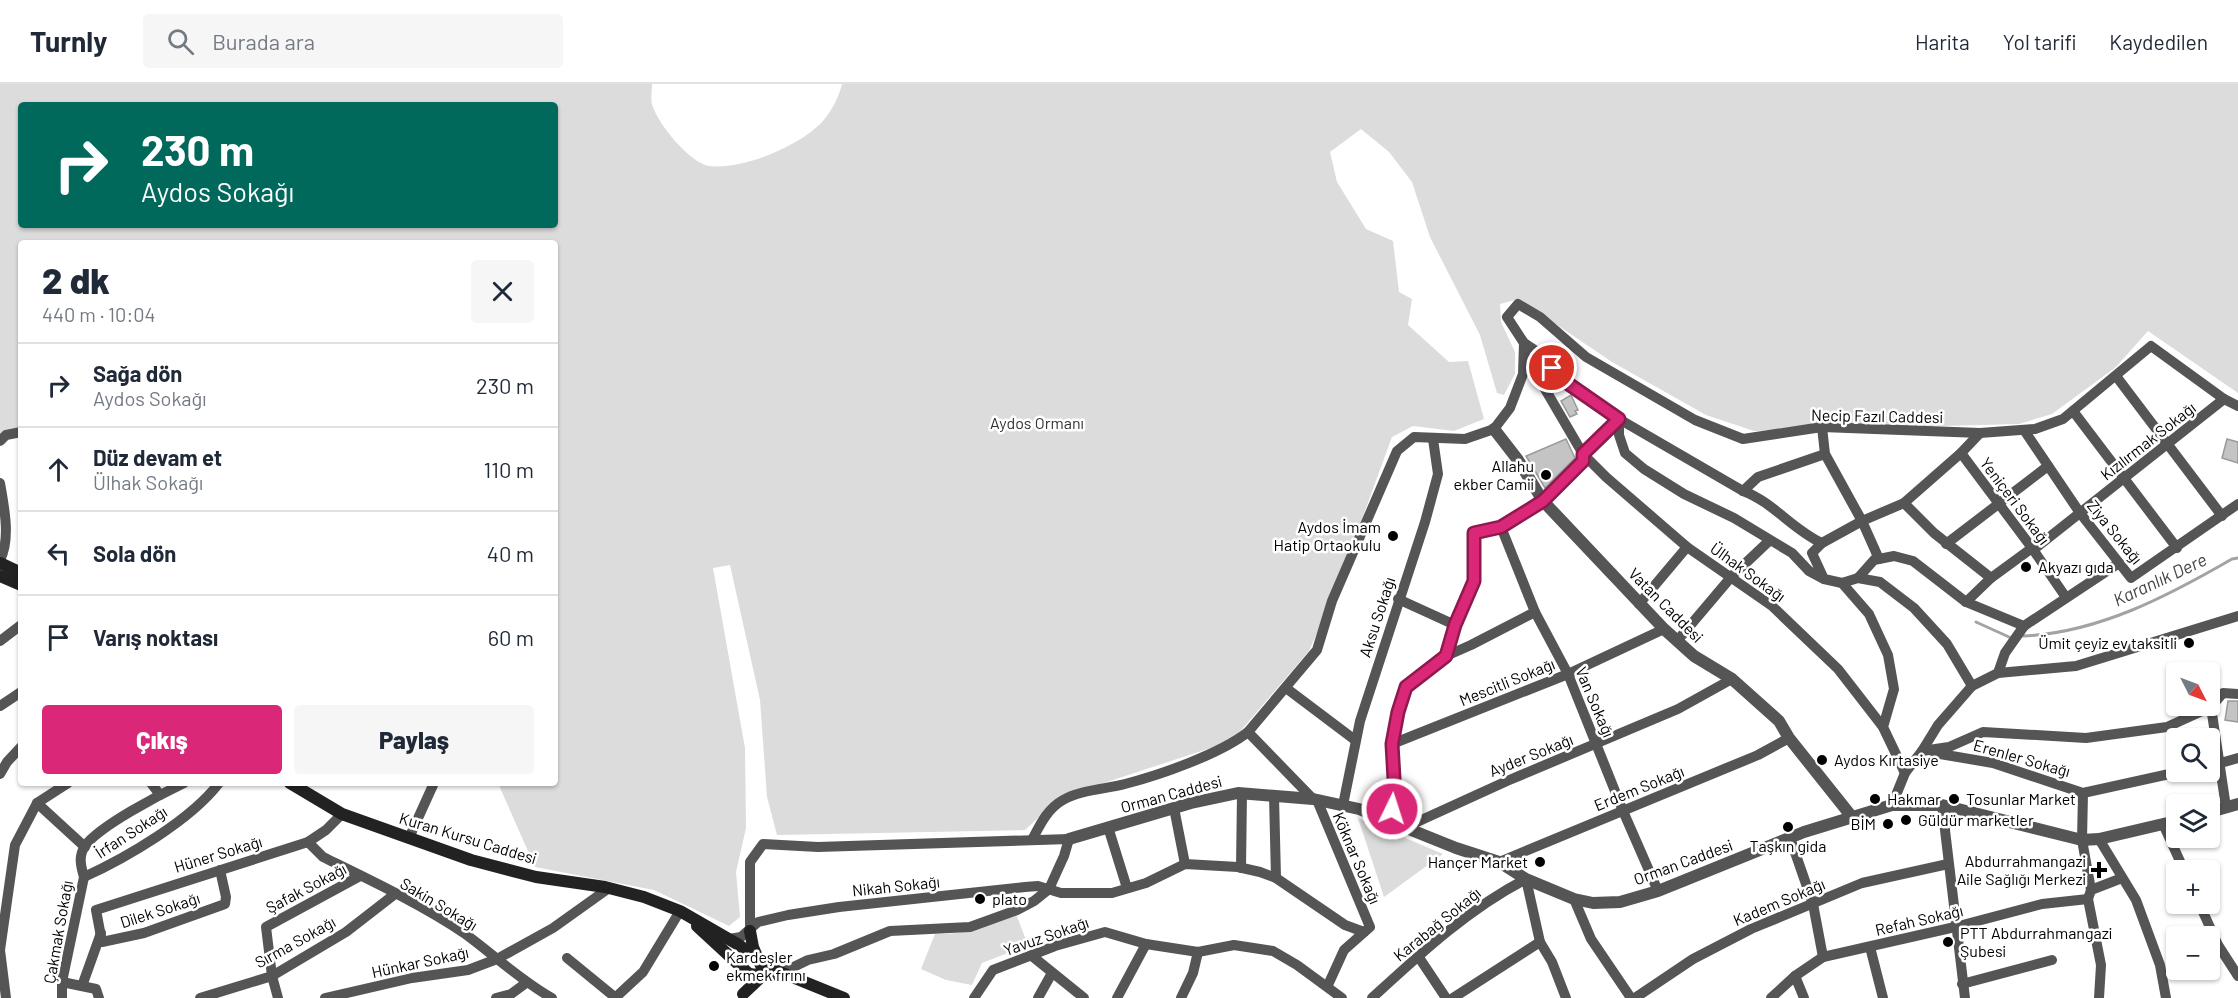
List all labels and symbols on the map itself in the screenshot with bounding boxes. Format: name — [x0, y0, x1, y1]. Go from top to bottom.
pin — [1526, 342, 1577, 393]
street label: Kızılırmak Sokağı — [2096, 398, 2199, 484]
street label: Necip Fazıl Caddesi — [1811, 405, 1943, 426]
park label: Aydos Ormanı — [990, 413, 1084, 432]
street label: Yeniçeri Sokağı — [1977, 453, 2054, 548]
place label: Allahu ekber Camii — [1453, 456, 1534, 493]
marker: Allahu ekber Camii — [1539, 468, 1553, 482]
street label: Ziya Sokağı — [2084, 496, 2147, 568]
place label: Aydos İmam Hatip Ortaokulu — [1274, 517, 1381, 554]
marker: Aydos İmam Hatip Ortaokulu — [1386, 529, 1400, 543]
street label: Ülhak Sokağı — [1707, 538, 1790, 605]
water label: Karanlık Dere — [2109, 548, 2210, 610]
place label: Akyazı gıda — [2038, 557, 2114, 576]
marker: Akyazı gıda — [2019, 560, 2033, 574]
street label: Vatan Caddesi — [1625, 564, 1707, 646]
street label: Aksu Sokağı — [1355, 574, 1398, 659]
place label: Ümit çeyiz ev taksitli — [2038, 633, 2177, 652]
marker: Ümit çeyiz ev taksitli — [2182, 636, 2196, 650]
street label: Mescitli Sokağı — [1456, 654, 1557, 709]
north arrow — [2166, 662, 2220, 716]
street label: Van Sokağı — [1572, 664, 1619, 740]
street label: Ayder Sokağı — [1486, 729, 1576, 780]
street label: Erenler Sokağı — [1972, 735, 2073, 780]
place label: Aydos Kırtasiye — [1834, 750, 1939, 769]
marker: Aydos Kırtasiye — [1815, 753, 1829, 767]
street label: Erdem Sokağı — [1591, 761, 1686, 814]
street label: Orman Caddesi — [1118, 771, 1223, 816]
position arrow — [1360, 777, 1424, 841]
place label: Hakmar — [1887, 789, 1941, 808]
place label: Tosunlar Market — [1966, 789, 2076, 808]
marker: Hakmar — [1868, 792, 1882, 806]
marker: Tosunlar Market — [1947, 792, 1961, 806]
street label: İrfan Sokağı — [91, 801, 170, 862]
street label: Kuran Kursu Caddesi — [397, 808, 539, 867]
street label: Köknar Sokağı — [1330, 809, 1385, 907]
place label: Güldür marketler — [1918, 810, 2034, 829]
marker: Güldür marketler — [1899, 813, 1913, 827]
place label: BİM — [1850, 814, 1876, 833]
marker: BİM — [1881, 817, 1895, 831]
marker: Taşkın gida — [1781, 820, 1795, 834]
street label: Hüner Sokağı — [171, 831, 264, 876]
street label: Orman Caddesi — [1631, 835, 1735, 888]
place label: Taşkın gida — [1750, 836, 1826, 855]
place label: Abdurrahmangazi Aile Sağlığı Merkezi — [1957, 851, 2086, 888]
place label: Hançer Market — [1428, 852, 1528, 871]
marker: Hançer Market — [1533, 855, 1547, 869]
street label: Şafak Sokağı — [262, 858, 349, 917]
marker: Abdurrahmangazi Aile Sağlığı Merkezi — [2090, 861, 2108, 879]
street label: Nikah Sokağı — [851, 871, 941, 900]
street label: Sakin Sokağı — [397, 873, 481, 934]
street label: Kadem Sokağı — [1730, 874, 1827, 929]
street label: Çakmak Sokağı — [39, 879, 76, 985]
street label: Karabağ Sokağı — [1389, 883, 1484, 965]
street label: Dilek Sokağı — [118, 888, 202, 931]
place label: plato — [992, 889, 1027, 908]
marker: plato — [973, 892, 987, 906]
street label: Refah Sokağı — [1873, 900, 1965, 939]
street label: Sırma Sokağı — [251, 912, 338, 972]
street label: Yavuz Sokağı — [1001, 912, 1091, 959]
place label: PTT Abdurrahmangazi Şubesi — [1960, 923, 2112, 960]
marker: PTT Abdurrahmangazi Şubesi — [1941, 935, 1955, 949]
street label: Hünkar Sokağı — [370, 942, 470, 981]
place label: Kardeşler ekmek fırını — [726, 947, 806, 984]
marker: Kardeşler ekmek fırını — [707, 959, 721, 973]

